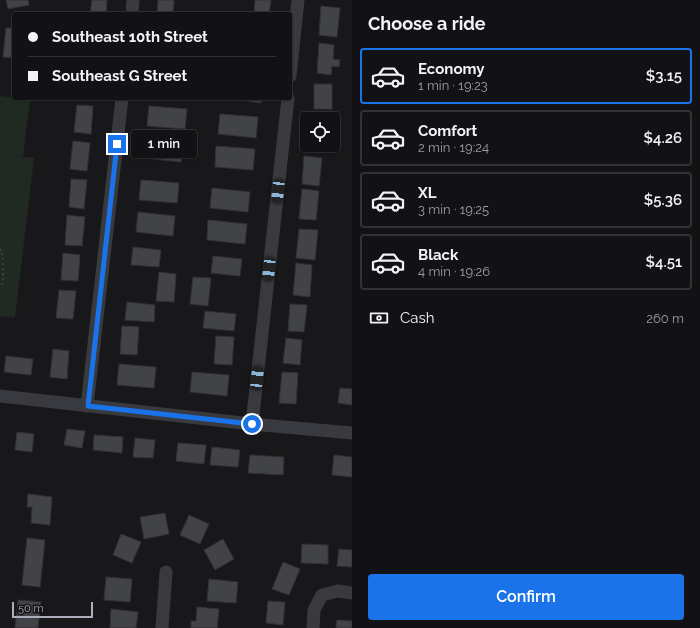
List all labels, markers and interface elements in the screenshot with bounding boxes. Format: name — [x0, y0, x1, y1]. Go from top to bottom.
text: Choose a ride — [368, 13, 486, 34]
text: Southeast 10th Street — [52, 28, 208, 46]
icon: car — [370, 58, 406, 94]
text: Economy — [418, 60, 485, 78]
text: Southeast G Street — [52, 67, 187, 85]
text: $3.15 — [646, 67, 682, 85]
text: 1 min · 19:23 — [418, 78, 488, 93]
map controls — [300, 112, 340, 152]
button: locate — [300, 112, 340, 152]
icon: car — [370, 120, 406, 156]
text: Comfort — [418, 122, 477, 140]
text: $4.26 — [644, 129, 682, 147]
callout: 1 min — [131, 130, 197, 158]
route end — [108, 135, 126, 153]
text: 1 min — [148, 136, 180, 151]
text: 2 min · 19:24 — [418, 140, 489, 155]
car — [271, 178, 285, 204]
icon: car — [370, 182, 406, 218]
text: XL — [418, 184, 436, 202]
text: $5.36 — [644, 191, 682, 209]
text: 3 min · 19:25 — [418, 202, 489, 217]
icon: car — [370, 244, 406, 280]
text: Black — [418, 246, 458, 264]
text: $4.51 — [646, 253, 682, 271]
car — [262, 256, 276, 282]
text: 4 min · 19:26 — [418, 264, 490, 279]
icon: cash — [368, 307, 390, 329]
text: Cash — [400, 309, 434, 327]
text: 260 m — [646, 311, 684, 326]
car — [250, 365, 264, 391]
route start — [243, 415, 261, 433]
button: Confirm — [368, 574, 684, 620]
scale bar — [12, 600, 93, 619]
text: 50 m — [18, 602, 44, 615]

